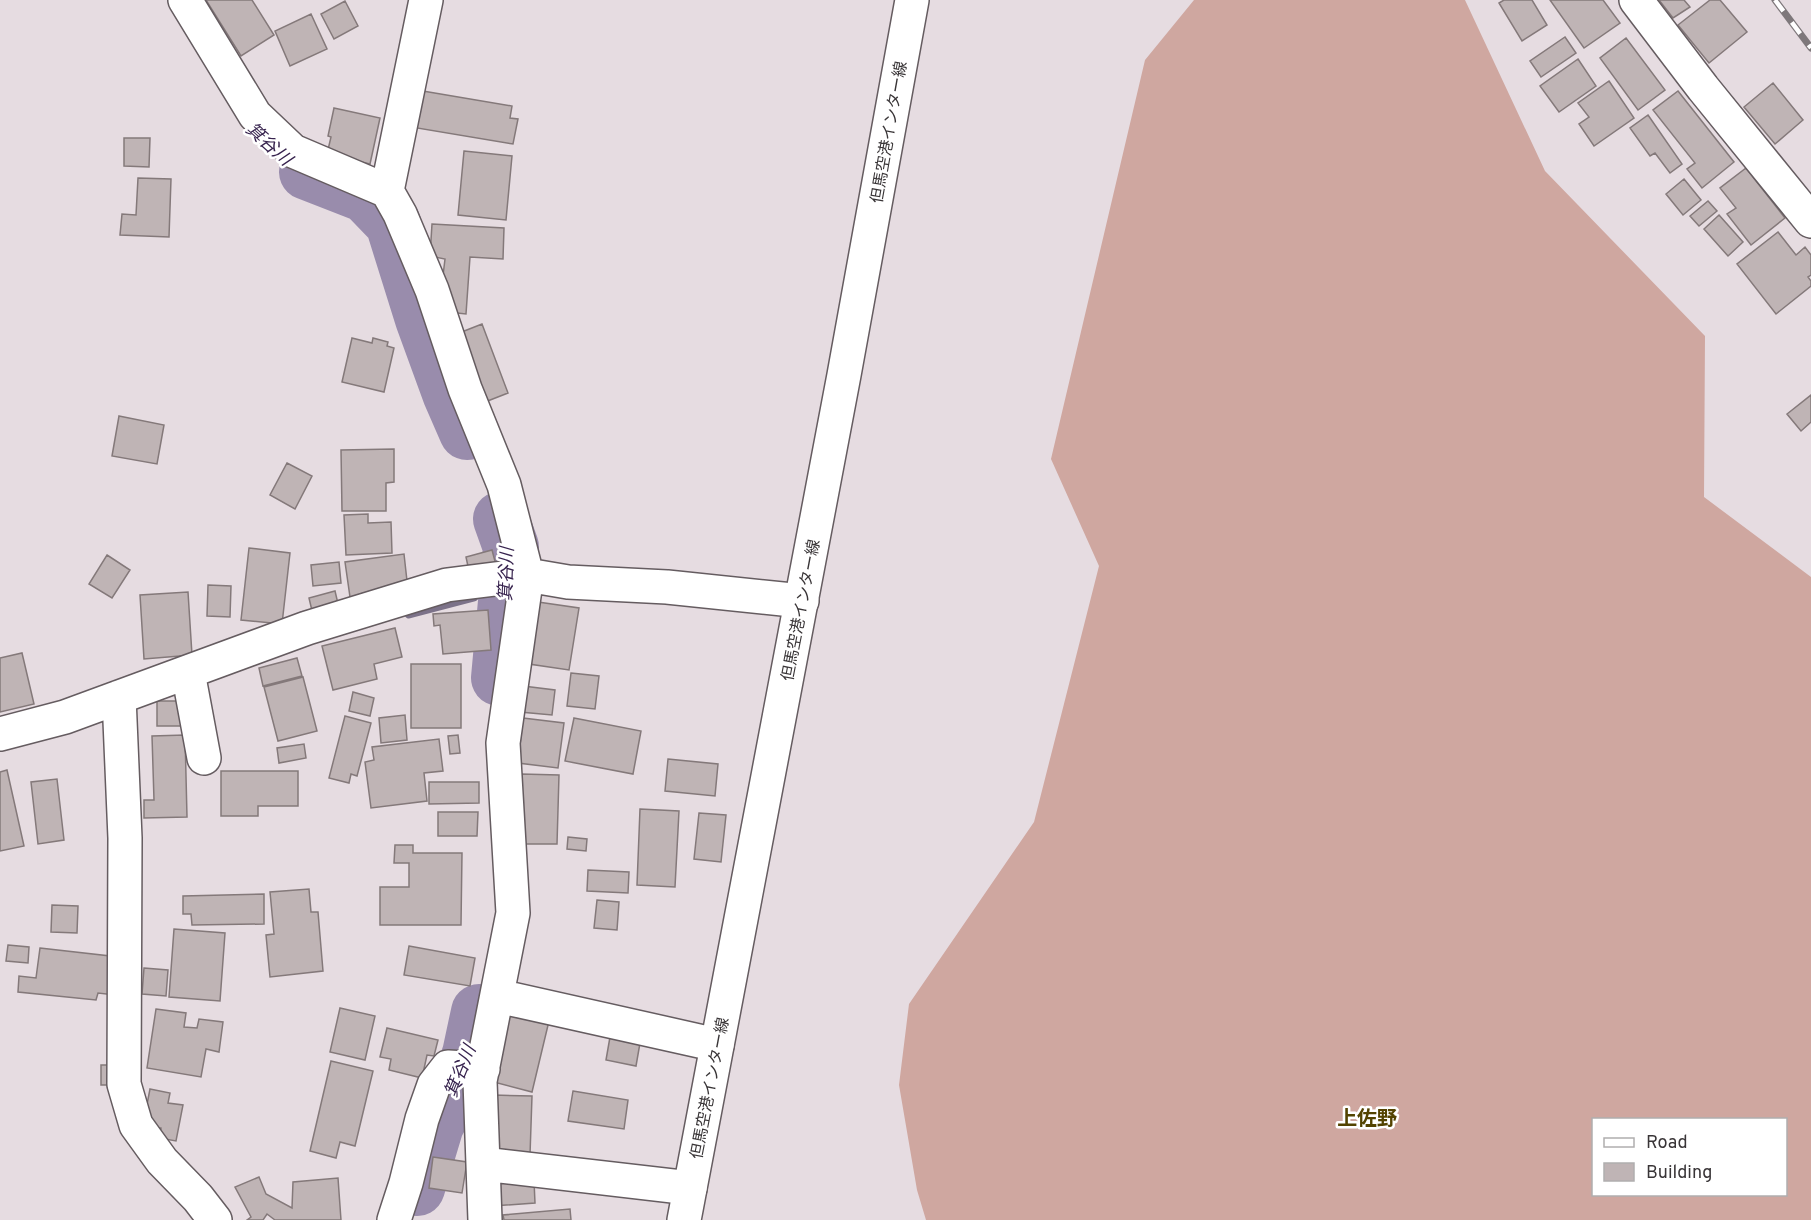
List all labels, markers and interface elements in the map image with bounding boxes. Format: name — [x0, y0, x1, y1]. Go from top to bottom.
street label: 但馬空港インター線 — [868, 60, 912, 205]
water label: 箕谷川 — [240, 119, 297, 173]
street label: 但馬空港インター線 — [778, 538, 826, 683]
water label: 箕谷川 — [495, 545, 520, 601]
street label: 但馬空港インター線 — [687, 1016, 735, 1161]
water label: 箕谷川 — [441, 1040, 483, 1101]
district label: 上佐野 — [1337, 1107, 1397, 1133]
legend — [1592, 1118, 1787, 1196]
text: Road — [1646, 1132, 1688, 1155]
text: Building — [1646, 1162, 1712, 1185]

